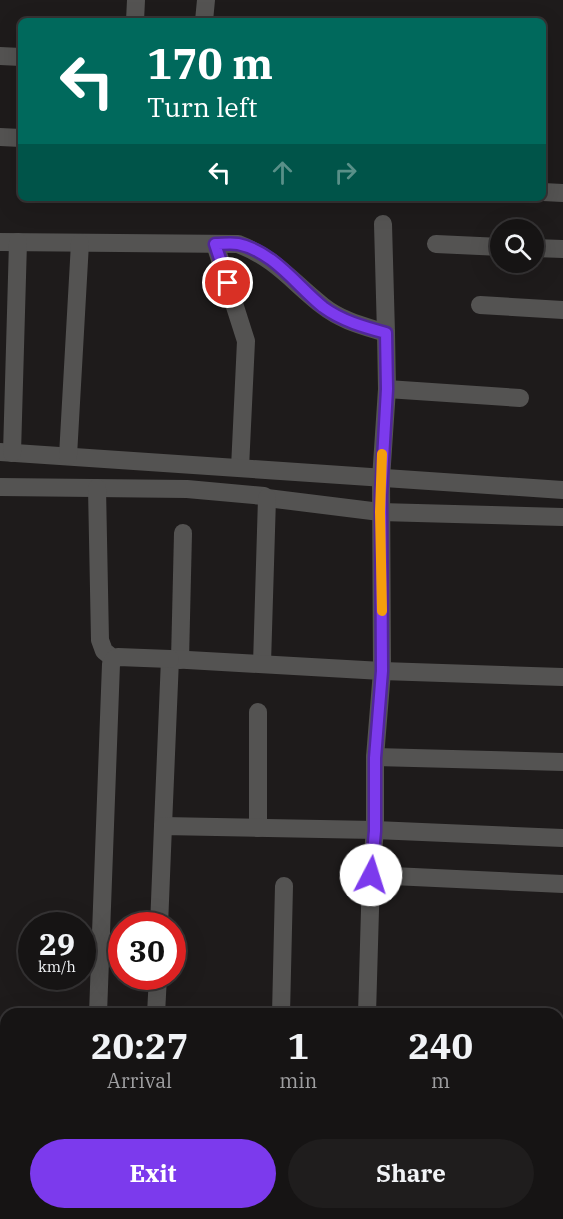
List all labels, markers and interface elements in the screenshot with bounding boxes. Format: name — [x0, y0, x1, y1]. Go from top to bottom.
text: 170 m — [147, 36, 273, 91]
icon: left — [48, 42, 126, 120]
text: Turn left — [147, 89, 258, 124]
icon: left — [203, 156, 236, 189]
icon: ahead — [266, 156, 299, 189]
icon: right — [329, 156, 362, 189]
map controls — [490, 219, 544, 273]
button: search — [490, 219, 544, 273]
pin — [202, 257, 253, 308]
icon: arrive — [211, 266, 244, 299]
position arrow — [339, 843, 403, 907]
speed limit sign: 30 — [108, 912, 186, 990]
text: 29 — [39, 924, 75, 963]
text: km/h — [38, 957, 76, 976]
text: 20:27 — [91, 1022, 188, 1069]
text: 1 — [287, 1022, 309, 1069]
text: 240 — [408, 1022, 473, 1069]
text: Arrival — [107, 1067, 172, 1094]
text: min — [279, 1067, 317, 1094]
text: m — [431, 1067, 450, 1094]
button: Exit — [30, 1139, 276, 1208]
button: Share — [288, 1139, 534, 1208]

